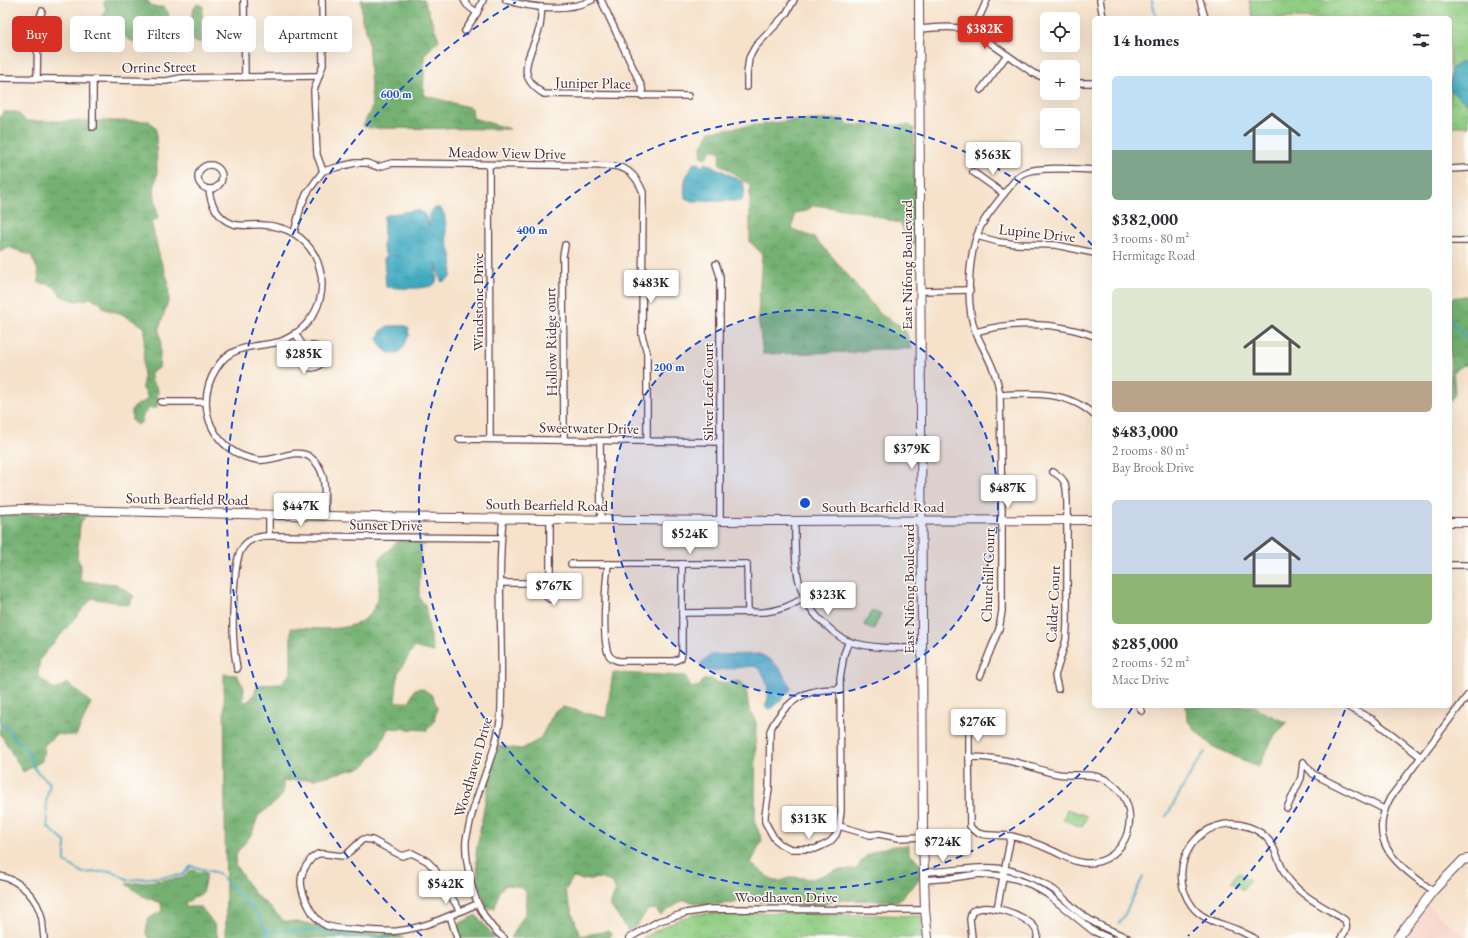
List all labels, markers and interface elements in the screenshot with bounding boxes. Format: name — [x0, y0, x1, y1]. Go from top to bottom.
map controls — [1040, 12, 1080, 148]
button: locate — [1040, 12, 1080, 52]
chip: Buy — [12, 16, 62, 52]
chip: Rent — [70, 16, 125, 52]
chip: Filters — [133, 16, 194, 52]
chip: New — [202, 16, 256, 52]
chip: Apartment — [264, 16, 352, 52]
pin: $382K — [957, 16, 1013, 50]
text: $382K — [967, 20, 1003, 37]
text: 14 homes — [1112, 29, 1179, 51]
icon: filters — [1410, 29, 1432, 51]
street label: Orrine Street — [121, 56, 197, 77]
button: + — [1040, 60, 1080, 100]
street label: Juniper Place — [553, 72, 631, 93]
text: 600 m — [380, 86, 412, 102]
icon: home — [1236, 102, 1308, 174]
button: − — [1040, 108, 1080, 148]
street label: Meadow View Drive — [448, 142, 566, 163]
pin: $563K — [965, 142, 1021, 176]
text: $563K — [975, 146, 1011, 163]
street label: East Nifong Boulevard — [897, 200, 916, 330]
text: $382,000 — [1112, 208, 1178, 230]
street label: Lupine Drive — [998, 219, 1076, 246]
text: 400 m — [516, 222, 548, 238]
text: 3 rooms · 80 m² — [1112, 230, 1189, 247]
text: Hermitage Road — [1112, 247, 1195, 264]
street label: Windstone Drive — [468, 253, 487, 351]
pin: $483K — [623, 270, 679, 304]
text: $483K — [633, 274, 669, 291]
street label: Hollow Ridge ourt — [540, 287, 561, 397]
icon: home — [1236, 314, 1308, 386]
pin: $285K — [276, 341, 332, 375]
street label: Silver Leaf Court — [698, 343, 717, 441]
text: $285K — [286, 345, 322, 362]
text: 200 m — [653, 359, 685, 375]
street label: Sweetwater Drive — [539, 417, 639, 438]
text: $483,000 — [1112, 420, 1178, 442]
pin: $379K — [884, 436, 940, 470]
text: $379K — [894, 440, 930, 457]
text: 2 rooms · 80 m² — [1112, 442, 1189, 459]
text: Bay Brook Drive — [1112, 459, 1194, 476]
pin: $487K — [980, 475, 1036, 509]
text: $487K — [990, 479, 1026, 496]
street label: South Bearfield Road — [126, 488, 249, 509]
pin: $447K — [273, 493, 329, 527]
street label: South Bearfield Road — [486, 494, 609, 515]
centre of rings — [798, 496, 812, 510]
text: $447K — [283, 497, 319, 514]
street label: South Bearfield Road — [822, 497, 945, 516]
street label: Sunset Drive — [349, 514, 423, 535]
pin: $524K — [662, 521, 718, 555]
street label: East Nifong Boulevard — [899, 524, 918, 654]
text: $524K — [672, 525, 708, 542]
icon: home — [1236, 526, 1308, 598]
street label: Churchill Court — [976, 527, 999, 623]
street label: Calder Court — [1041, 565, 1064, 643]
pin: $767K — [526, 573, 582, 607]
text: $767K — [536, 577, 572, 594]
pin: $323K — [800, 582, 856, 616]
text: $323K — [810, 586, 846, 603]
text: $285,000 — [1112, 632, 1178, 654]
text: 2 rooms · 52 m² — [1112, 654, 1189, 671]
text: Mace Drive — [1112, 671, 1169, 688]
pin: $276K — [950, 709, 1006, 743]
text: $276K — [960, 713, 996, 730]
street label: Woodhaven Drive — [449, 715, 496, 819]
pin: $313K — [781, 806, 837, 840]
text: $313K — [791, 810, 827, 827]
pin: $724K — [915, 829, 971, 863]
text: $724K — [925, 833, 961, 850]
pin: $542K — [418, 871, 474, 905]
text: $542K — [428, 875, 464, 892]
street label: Woodhaven Drive — [734, 887, 838, 906]

